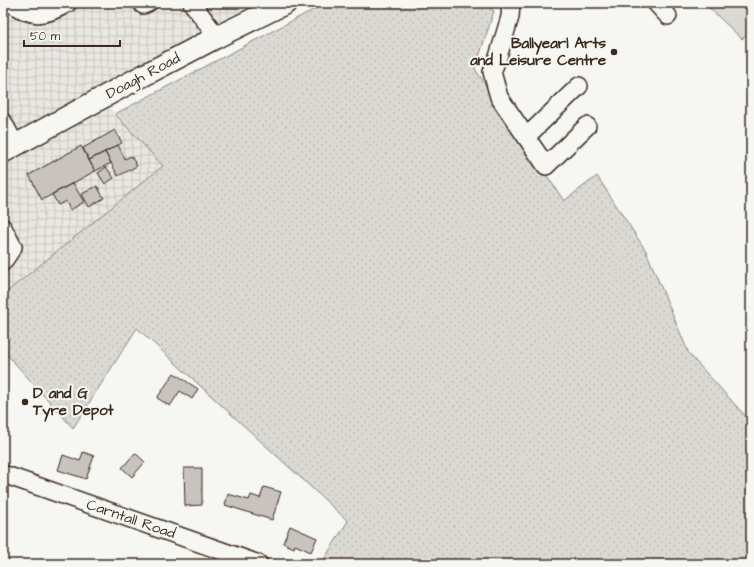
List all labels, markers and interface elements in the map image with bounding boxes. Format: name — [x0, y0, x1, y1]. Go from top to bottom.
scale bar — [24, 22, 120, 48]
text: 50 m — [30, 28, 61, 45]
place label: Ballyearl Arts and Leisure Centre — [469, 33, 606, 71]
street label: Doagh Road — [102, 47, 185, 105]
marker: Ballyearl Arts and Leisure Centre — [609, 47, 619, 57]
place label: D and G Tyre Depot — [32, 383, 115, 422]
marker: D and G Tyre Depot — [20, 397, 30, 407]
street label: Carntall Road — [84, 494, 179, 544]

